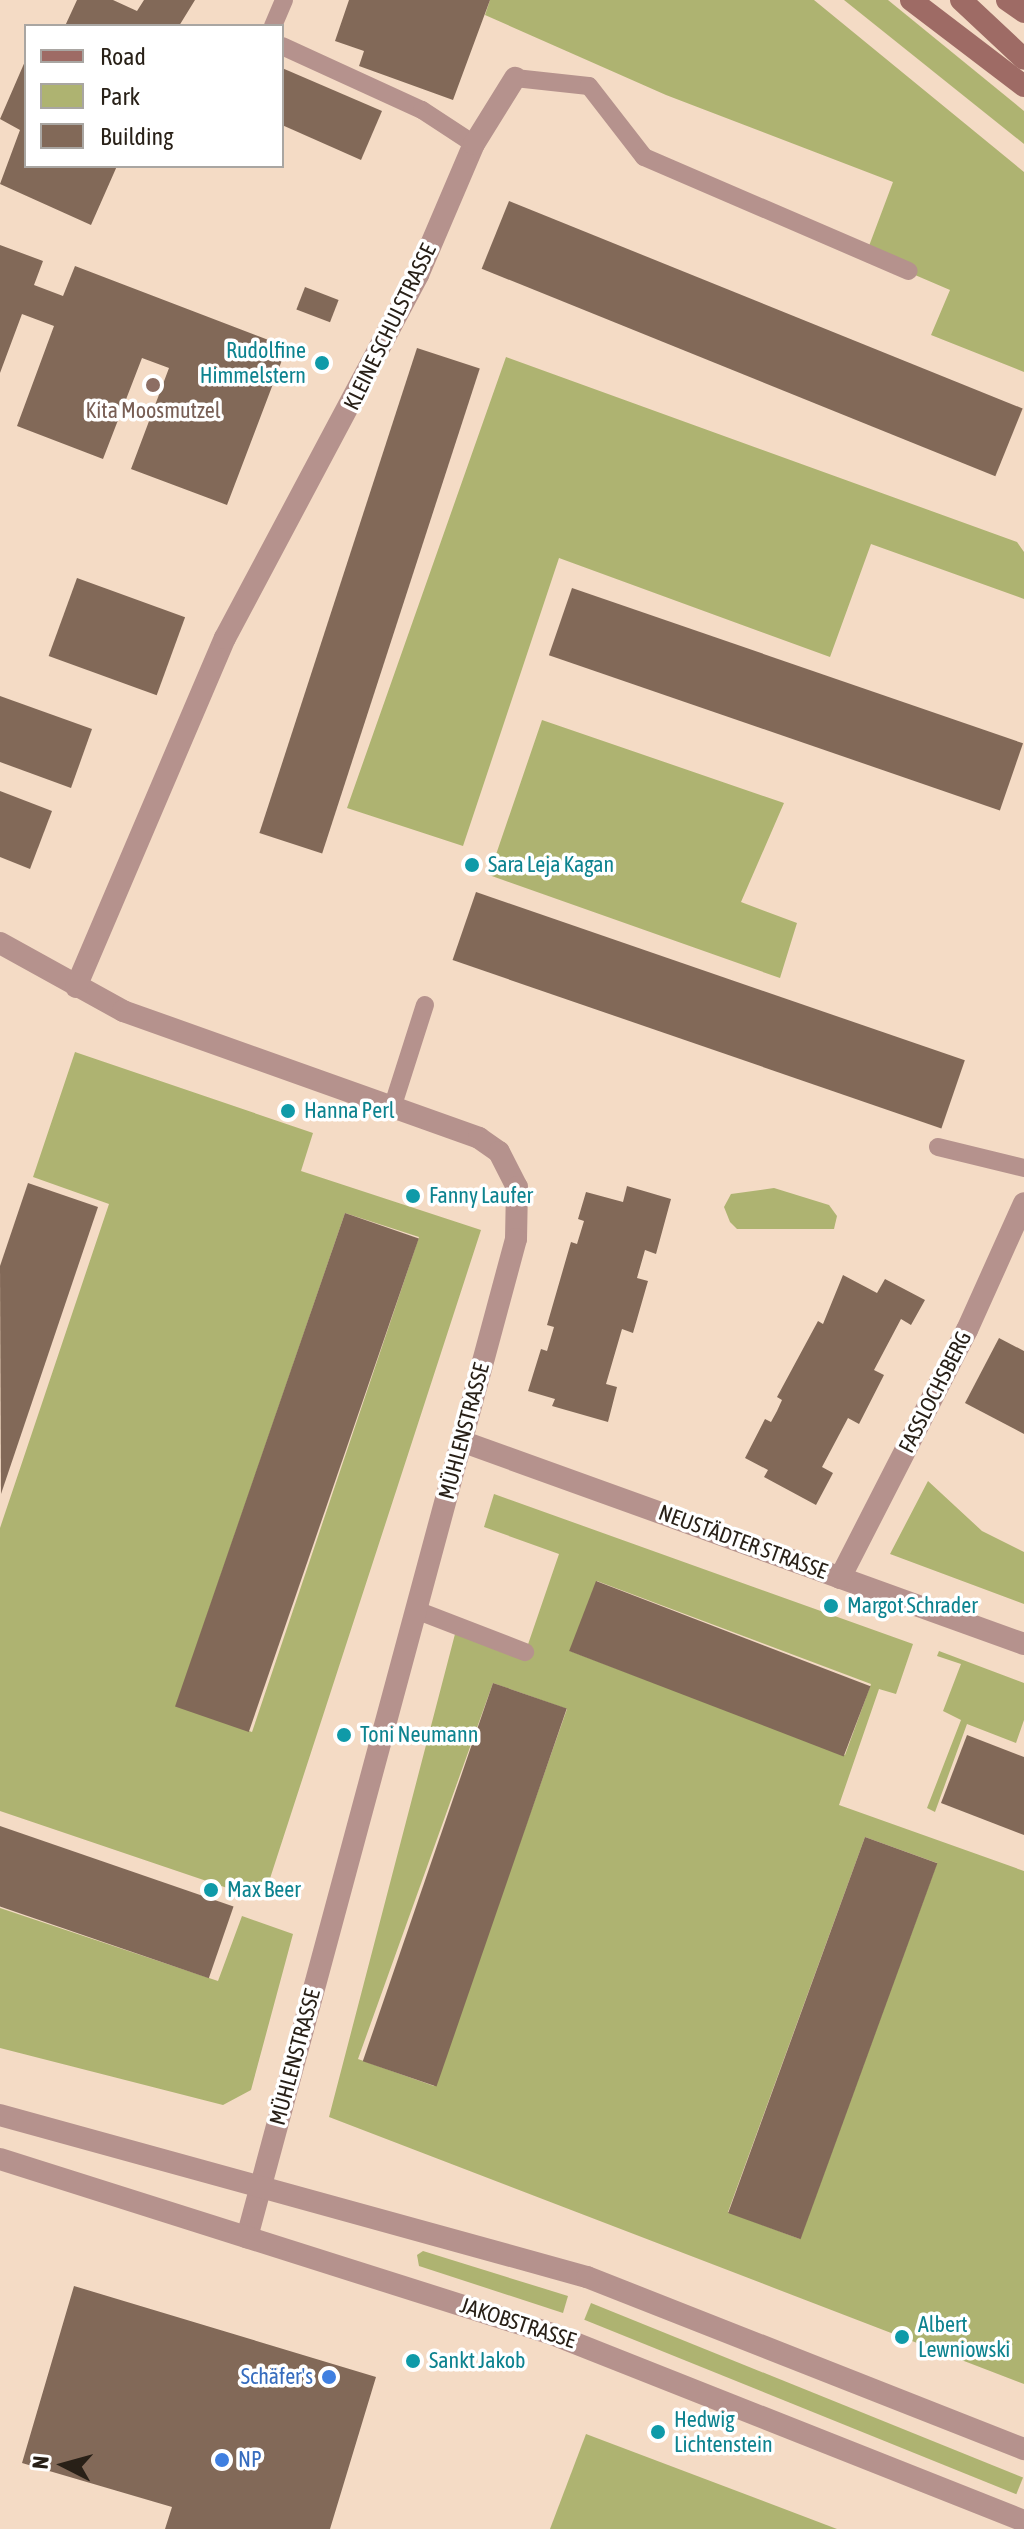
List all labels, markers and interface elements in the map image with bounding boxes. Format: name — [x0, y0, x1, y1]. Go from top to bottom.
legend — [24, 24, 284, 168]
text: Road — [100, 43, 146, 70]
text: Park — [100, 83, 140, 110]
text: Building — [100, 123, 173, 150]
street label: KLEINE SCHULSTRASSE — [338, 240, 442, 414]
place label: Rudolfine Himmelstern — [200, 337, 306, 388]
marker: Rudolfine Himmelstern — [313, 354, 331, 372]
marker: Kita Moosmutzel — [144, 376, 162, 394]
place label: Kita Moosmutzel — [86, 398, 220, 424]
place label: Sara Leja Kagan — [488, 852, 614, 878]
marker: Sara Leja Kagan — [463, 856, 481, 874]
place label: Hanna Perl — [304, 1098, 394, 1124]
marker: Hanna Perl — [279, 1102, 297, 1120]
place label: Fanny Laufer — [429, 1183, 533, 1209]
marker: Fanny Laufer — [404, 1187, 422, 1205]
street label: FASSLOCHSBERG — [893, 1327, 977, 1457]
street label: MÜHLENSTRASSE — [433, 1360, 495, 1502]
street label: NEUSTÄDTER STRASSE — [655, 1499, 831, 1585]
place label: Margot Schrader — [847, 1593, 978, 1619]
marker: Margot Schrader — [822, 1597, 840, 1615]
place label: Toni Neumann — [360, 1722, 478, 1748]
marker: Toni Neumann — [335, 1726, 353, 1744]
place label: Max Beer — [227, 1877, 301, 1903]
marker: Max Beer — [202, 1881, 220, 1899]
street label: MÜHLENSTRASSE — [264, 1986, 326, 2128]
street label: JAKOBSTRASSE — [457, 2292, 579, 2354]
place label: Albert Lewniowski — [918, 2311, 1010, 2362]
marker: Albert Lewniowski — [893, 2328, 911, 2346]
place label: Sankt Jakob — [429, 2348, 525, 2374]
marker: Sankt Jakob — [404, 2352, 422, 2370]
place label: Schäfer's — [241, 2364, 313, 2390]
marker: Schäfer's — [320, 2368, 338, 2386]
place label: Hedwig Lichtenstein — [674, 2406, 773, 2458]
marker: Hedwig Lichtenstein — [649, 2423, 667, 2441]
north arrow — [24, 2425, 104, 2505]
place label: NP — [238, 2447, 262, 2473]
marker: NP — [213, 2451, 231, 2469]
text: N — [27, 2455, 54, 2470]

